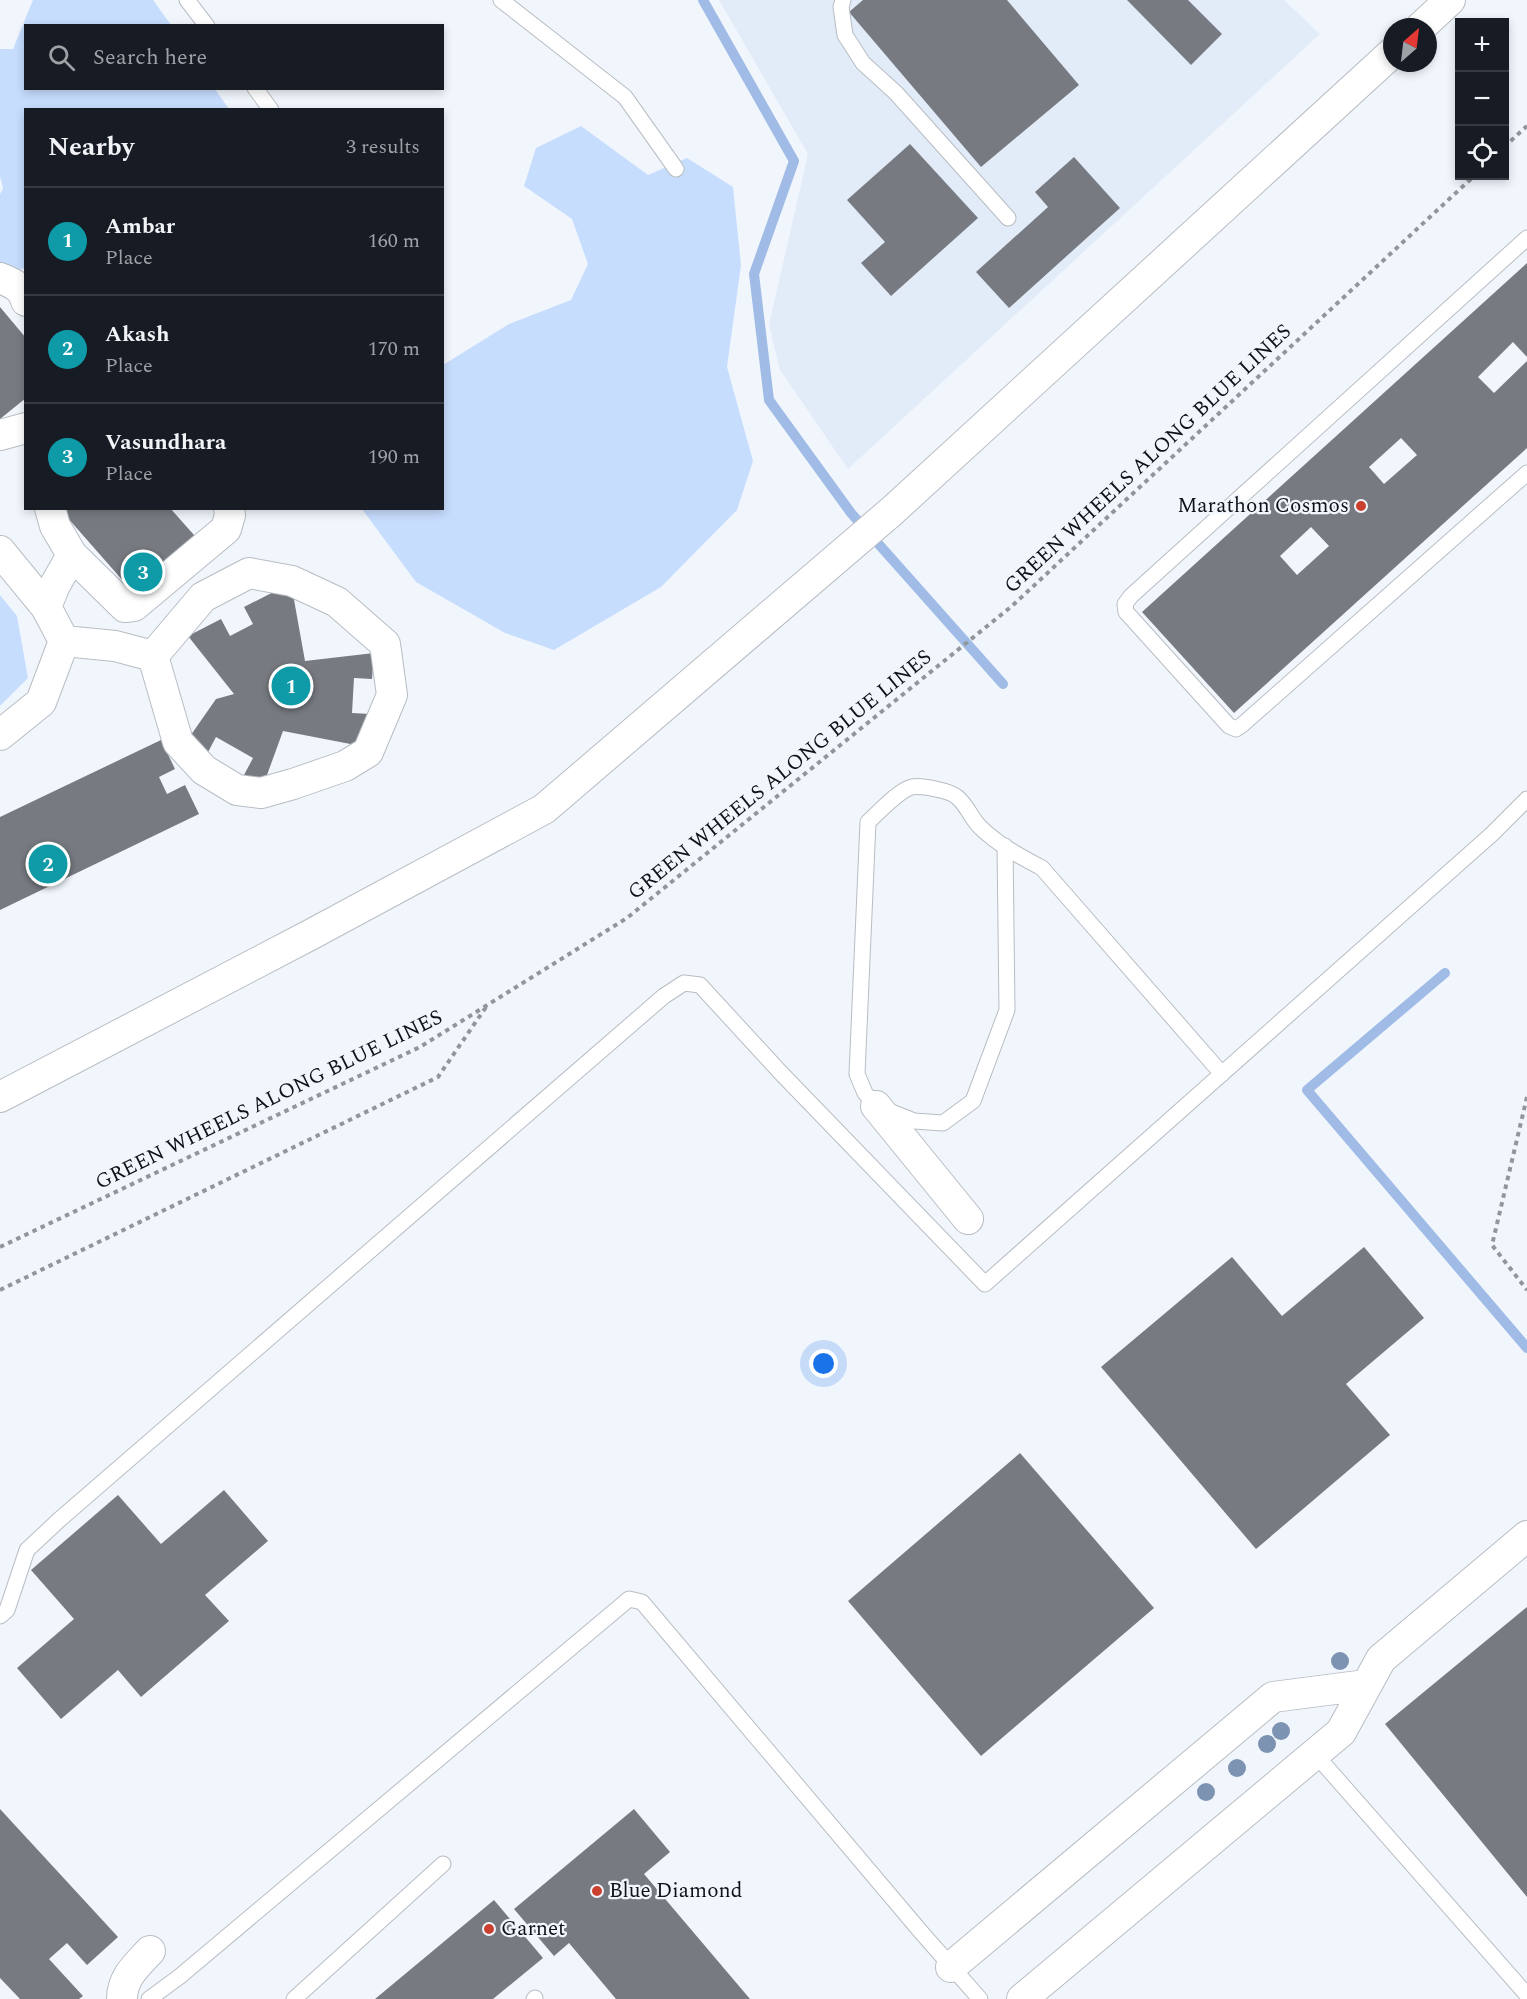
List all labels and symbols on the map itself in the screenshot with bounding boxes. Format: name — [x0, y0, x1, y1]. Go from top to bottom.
north arrow — [1383, 18, 1437, 72]
street label: GREEN WHEELS ALONG BLUE LINES — [997, 317, 1299, 601]
place label: Marathon Cosmos — [1177, 490, 1349, 522]
marker: Marathon Cosmos — [1354, 499, 1368, 513]
pin: 3 — [124, 550, 162, 594]
street label: GREEN WHEELS ALONG BLUE LINES — [621, 642, 939, 908]
pin: 1 — [272, 664, 310, 708]
pin: 2 — [28, 842, 68, 886]
street label: GREEN WHEELS ALONG BLUE LINES — [90, 1002, 448, 1198]
your location — [809, 1349, 838, 1378]
place label: Blue Diamond — [609, 1875, 742, 1907]
marker: Blue Diamond — [590, 1884, 604, 1898]
place label: Garnet — [501, 1913, 566, 1945]
marker: Garnet — [482, 1922, 496, 1936]

